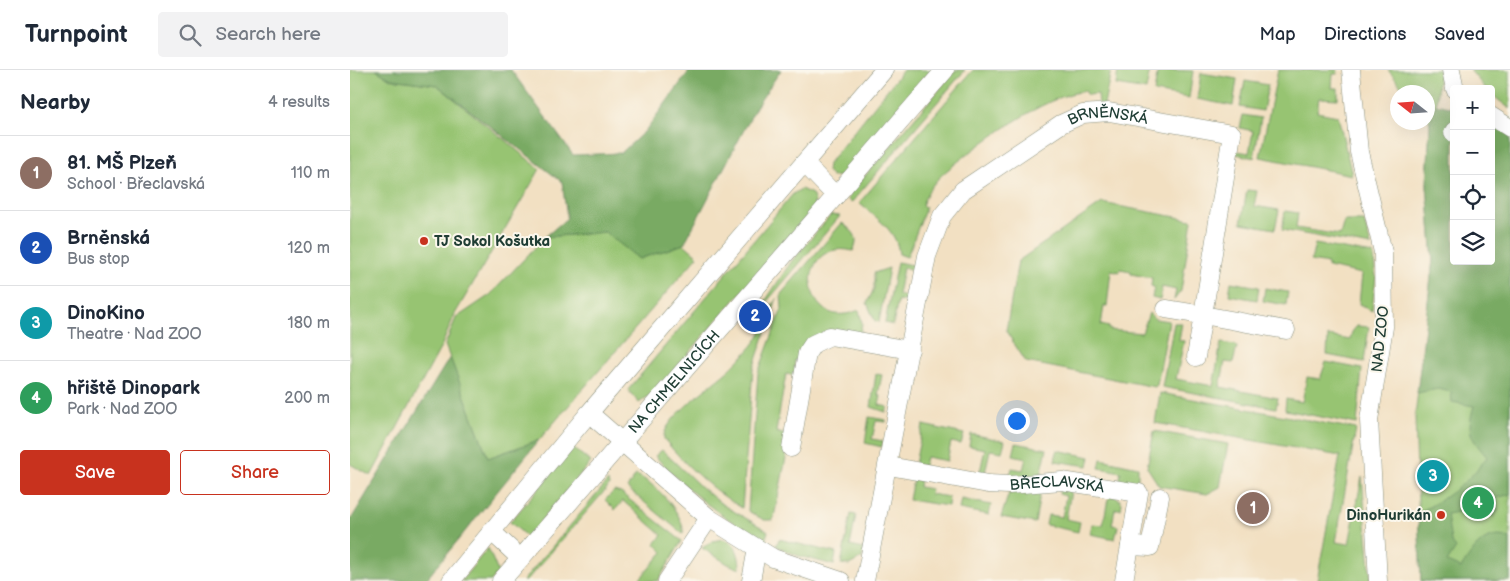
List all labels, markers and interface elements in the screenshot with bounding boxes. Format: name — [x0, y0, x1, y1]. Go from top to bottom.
search box — [158, 12, 508, 57]
text: Turnpoint — [25, 20, 128, 49]
icon: search — [176, 21, 204, 49]
text: Search here — [216, 23, 321, 46]
text: Map — [1260, 24, 1296, 45]
text: Directions — [1324, 24, 1406, 45]
text: Saved — [1434, 24, 1485, 45]
north arrow — [1390, 85, 1435, 130]
map controls — [1450, 85, 1495, 265]
button: + — [1450, 85, 1495, 130]
text: Nearby — [20, 90, 90, 115]
text: 4 results — [268, 93, 330, 112]
street label: BRNĚNSKÁ — [1065, 103, 1150, 130]
button: − — [1450, 130, 1495, 175]
text: 81. MŠ Plzeň — [67, 152, 177, 175]
text: 1 — [33, 164, 39, 183]
text: 110 m — [291, 164, 330, 183]
text: School · Břeclavská — [67, 175, 205, 194]
button: locate — [1450, 175, 1495, 220]
button: layers — [1450, 220, 1495, 265]
text: Brněnská — [67, 227, 150, 250]
place label: TJ Sokol Košutka — [434, 232, 550, 251]
marker: TJ Sokol Košutka — [418, 235, 430, 247]
text: 2 — [31, 239, 41, 258]
text: 120 m — [287, 239, 330, 258]
text: Bus stop — [67, 250, 130, 269]
pin: 2 — [739, 297, 771, 335]
text: DinoKino — [67, 302, 145, 325]
street label: NAD ZOO — [1368, 305, 1393, 373]
text: 3 — [31, 314, 41, 333]
text: 180 m — [288, 314, 330, 333]
text: Theatre · Nad ZOO — [67, 325, 202, 344]
street label: NA CHMELNICÍCH — [625, 327, 725, 438]
text: hřiště Dinopark — [67, 377, 200, 400]
text: 4 — [31, 389, 41, 408]
text: 200 m — [284, 389, 330, 408]
text: Park · Nad ZOO — [67, 400, 177, 419]
your location — [1004, 408, 1030, 434]
button: Save — [20, 450, 170, 495]
button: Share — [180, 450, 330, 495]
pin: 3 — [1417, 457, 1449, 495]
street label: BŘECLAVSKÁ — [1009, 472, 1106, 498]
pin: 4 — [1462, 484, 1494, 522]
pin: 1 — [1237, 489, 1269, 527]
place label: DinoHurikán — [1346, 506, 1431, 525]
marker: DinoHurikán — [1435, 509, 1447, 521]

